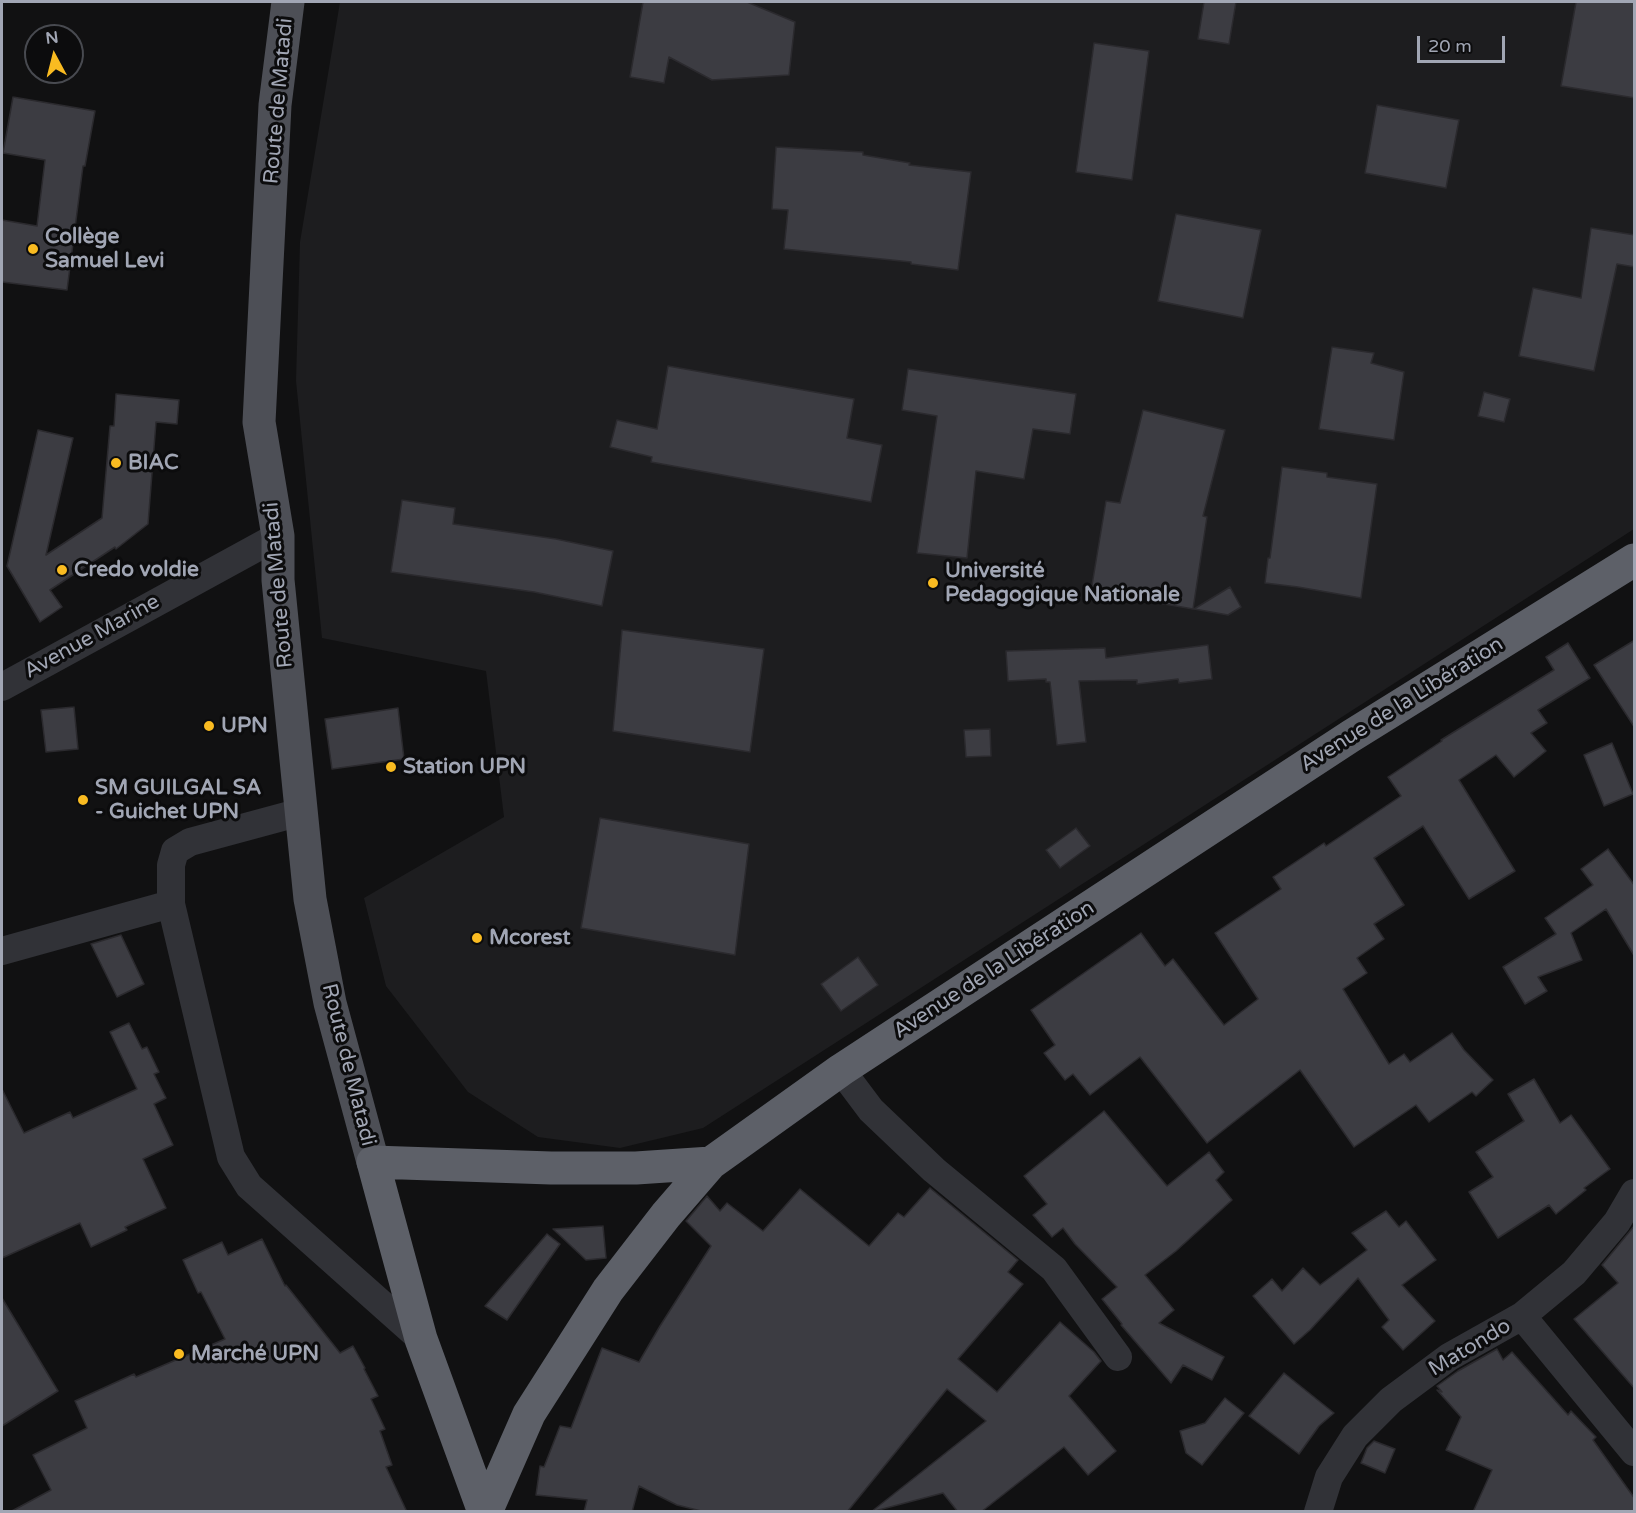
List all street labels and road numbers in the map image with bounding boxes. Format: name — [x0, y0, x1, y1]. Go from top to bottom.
street label: Route de Matadi — [259, 17, 299, 185]
street label: Route de Matadi — [259, 501, 299, 669]
street label: Avenue Marine — [20, 589, 164, 685]
street label: Avenue de la Libération — [1296, 632, 1508, 778]
street label: Avenue de la Libération — [889, 896, 1099, 1044]
street label: Route de Matadi — [316, 981, 380, 1149]
street label: Matondo — [1424, 1314, 1516, 1382]

